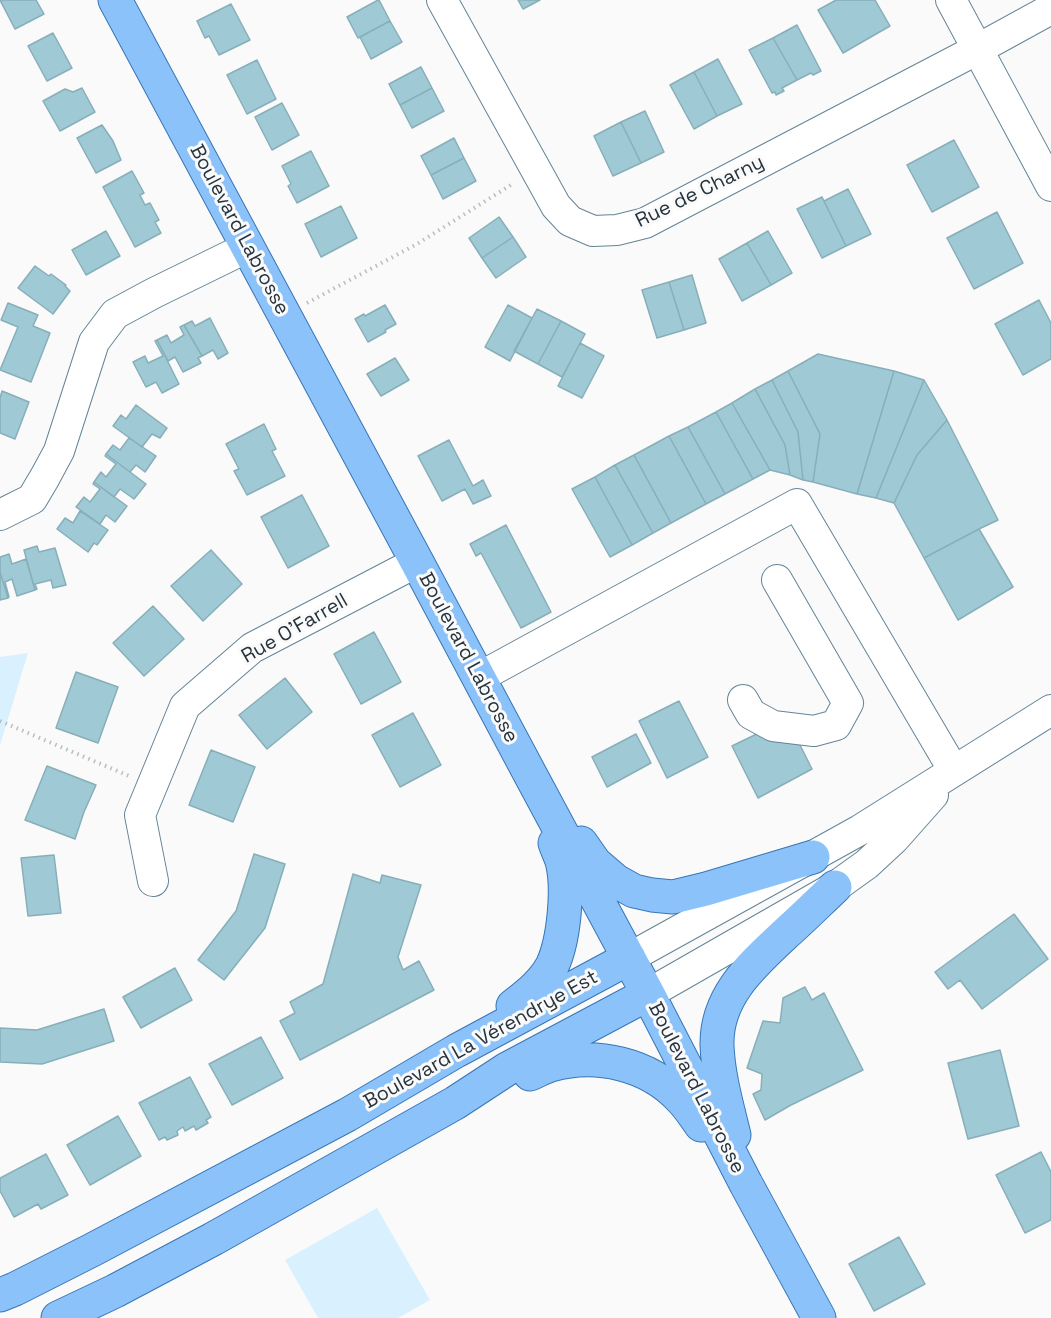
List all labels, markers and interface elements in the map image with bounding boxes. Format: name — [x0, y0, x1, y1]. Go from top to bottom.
street label: Boulevard Labrosse — [184, 141, 294, 319]
street label: Rue de Charny — [632, 150, 768, 234]
street label: Boulevard Labrosse — [413, 569, 523, 747]
street label: Rue O'Farrell — [238, 589, 352, 669]
street label: Boulevard La Vérendrye Est — [360, 965, 602, 1115]
street label: Boulevard Labrosse — [642, 998, 750, 1178]

